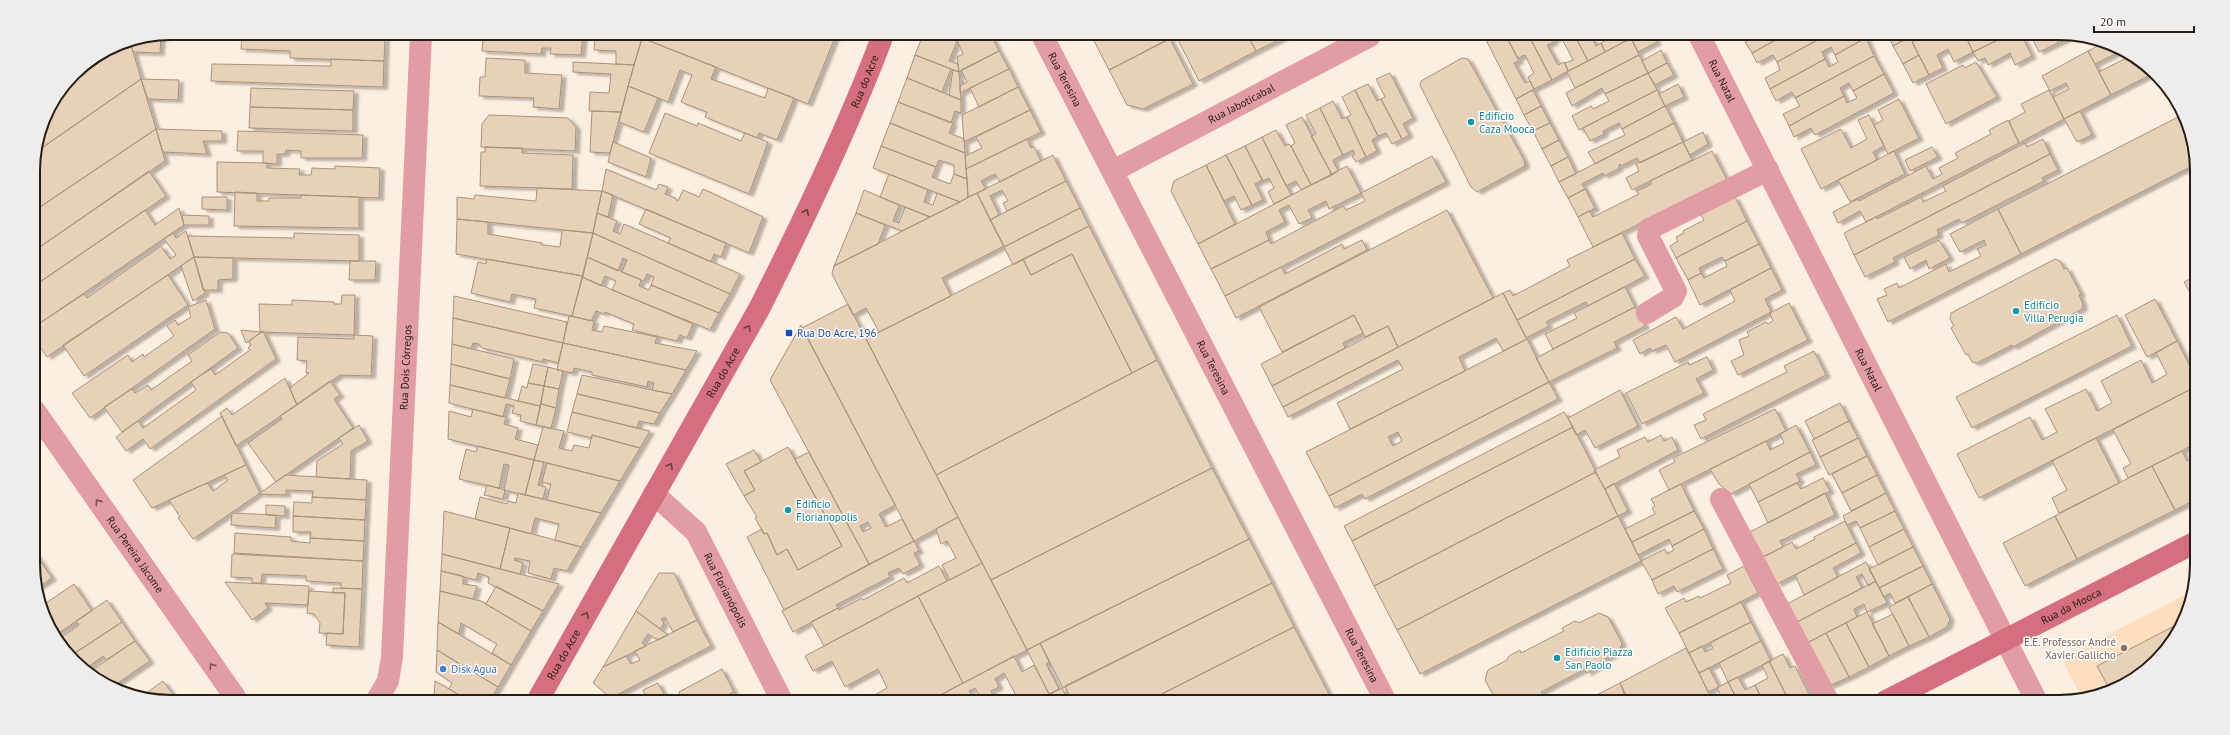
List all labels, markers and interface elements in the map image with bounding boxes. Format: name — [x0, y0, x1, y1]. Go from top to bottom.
scale bar — [2094, 8, 2194, 34]
text: 20 m — [2100, 14, 2126, 29]
street label: Rua Teresina — [1045, 50, 1085, 109]
street label: Rua do Acre — [848, 52, 882, 110]
street label: Rua Natal — [1705, 57, 1739, 105]
street label: Rua Jaboticabal — [1206, 80, 1278, 127]
place label: Edifício Caza Mooca — [1479, 109, 1535, 136]
marker: Edifício Caza Mooca — [1466, 117, 1476, 127]
one-way arrow — [801, 208, 809, 216]
place label: Edifício Villa Perugia — [2023, 298, 2083, 325]
marker: Edifício Villa Perugia — [2011, 306, 2021, 316]
street label: Rua Dois Córregos — [396, 324, 414, 410]
one-way arrow — [743, 325, 750, 332]
place label: Rua Do Acre, 196 — [797, 326, 877, 340]
marker: Rua Do Acre, 196 — [784, 328, 794, 338]
street label: Rua Teresina — [1194, 338, 1233, 397]
street label: Rua do Acre — [703, 344, 743, 400]
street label: Rua Natal — [1852, 346, 1886, 394]
one-way arrow — [666, 462, 673, 470]
place label: Edificio Florianopolis — [796, 497, 858, 524]
one-way arrow — [96, 499, 103, 506]
marker: Edificio Florianopolis — [783, 505, 793, 515]
street label: Rua Pereira Jácome — [104, 513, 167, 596]
street label: Rua Florianópolis — [701, 550, 751, 630]
street label: Rua da Mooca — [2038, 585, 2104, 627]
one-way arrow — [581, 612, 588, 619]
street label: Rua do Acre — [544, 626, 584, 682]
street label: Rua Teresina — [1342, 626, 1382, 685]
place label: E.E. Professor André Xavier Gallicho — [2024, 635, 2116, 662]
marker: E.E. Professor André Xavier Gallicho — [2119, 643, 2129, 653]
place label: Edifício Piazza San Paolo — [1565, 645, 1633, 672]
marker: Edifício Piazza San Paolo — [1552, 653, 1562, 663]
place label: Disk Agua — [451, 662, 497, 676]
one-way arrow — [210, 663, 217, 670]
marker: Disk Agua — [438, 664, 448, 674]

